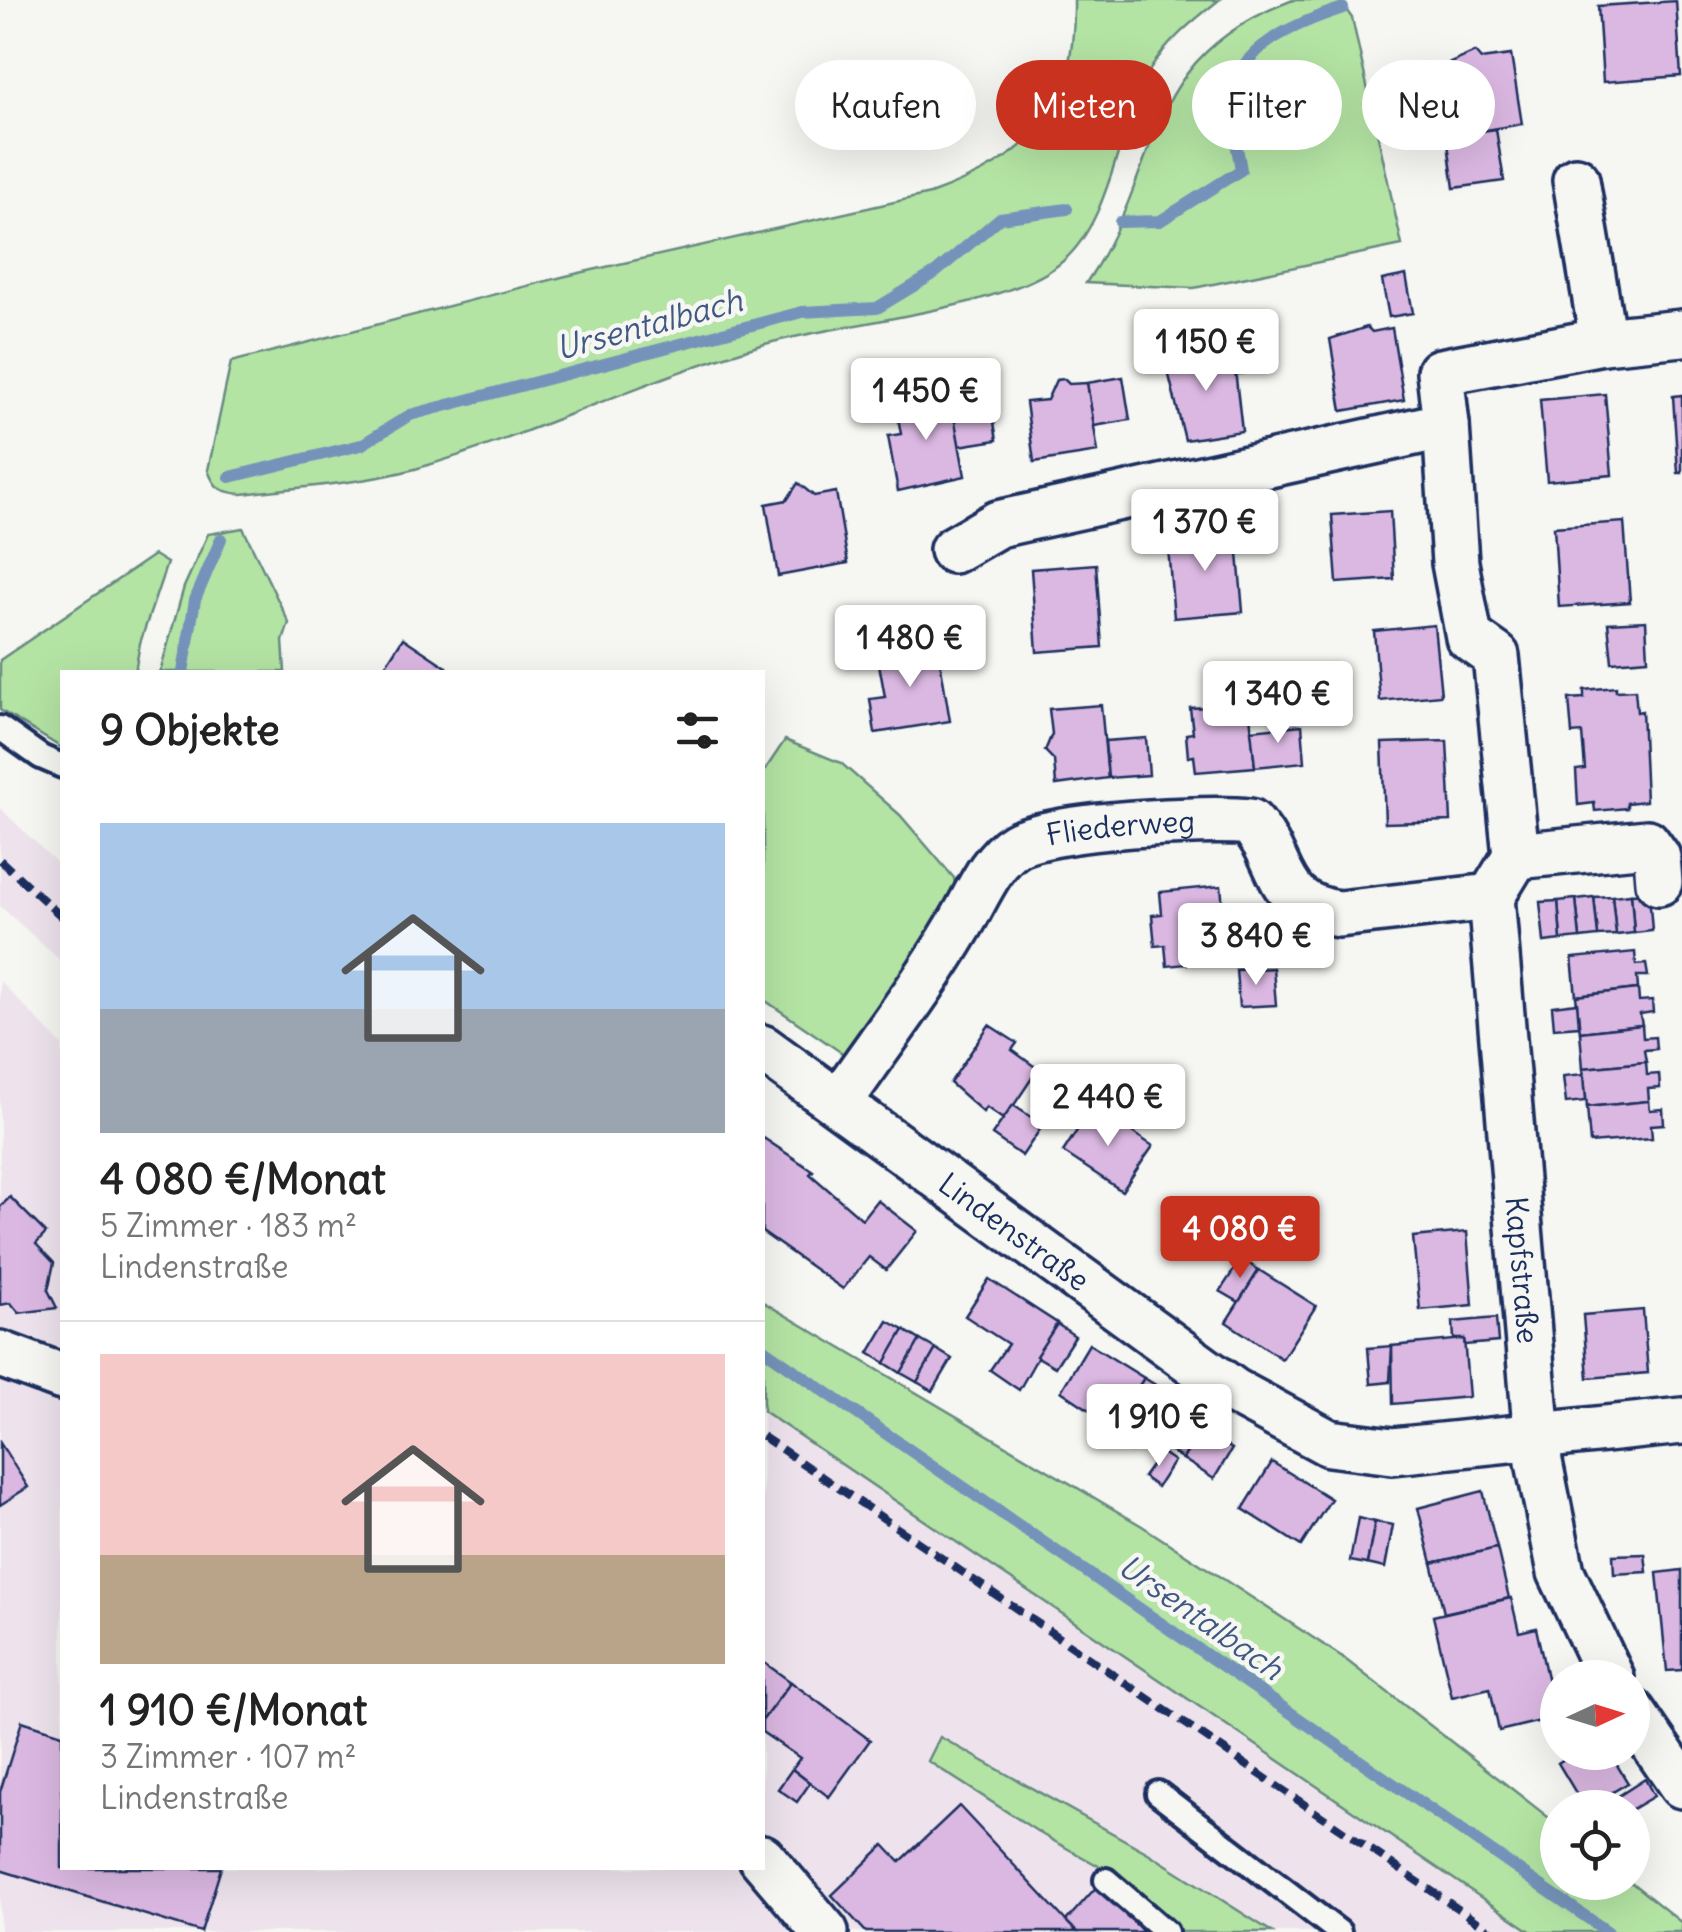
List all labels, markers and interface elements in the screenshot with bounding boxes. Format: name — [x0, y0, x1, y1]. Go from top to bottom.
chip: Kaufen — [795, 60, 976, 150]
chip: Mieten — [996, 60, 1172, 150]
chip: Filter — [1192, 60, 1342, 150]
chip: Neu — [1362, 60, 1495, 150]
water label: Ursentalbach — [551, 279, 747, 369]
pin: 1 150 € — [1114, 309, 1298, 394]
text: 1 150 € — [1156, 321, 1256, 362]
pin: 1 450 € — [834, 358, 1018, 443]
text: 1 450 € — [873, 370, 979, 411]
pin: 1 370 € — [1113, 489, 1297, 574]
text: 1 370 € — [1153, 501, 1257, 542]
pin: 1 480 € — [818, 605, 1002, 690]
text: 1 480 € — [857, 617, 963, 658]
pin: 1 340 € — [1186, 661, 1370, 746]
text: 1 340 € — [1225, 673, 1331, 714]
icon: filters — [670, 703, 725, 758]
text: 9 Objekte — [100, 704, 280, 756]
street label: Fliederweg — [1043, 802, 1195, 854]
icon: home — [323, 888, 503, 1068]
pin: 3 840 € — [1164, 903, 1348, 988]
text: 3 840 € — [1200, 915, 1312, 956]
pin: 2 440 € — [1016, 1064, 1200, 1149]
text: 2 440 € — [1052, 1076, 1164, 1117]
text: 4 080 €/Monat — [100, 1153, 386, 1205]
street label: Lindenstraße — [932, 1164, 1097, 1299]
street label: Kapfstraße — [1498, 1195, 1548, 1345]
pin: 4 080 € — [1148, 1196, 1332, 1281]
text: 5 Zimmer · 183 m² — [100, 1205, 357, 1246]
text: 4 080 € — [1183, 1208, 1297, 1249]
text: Lindenstraße — [100, 1246, 289, 1287]
pin: 1 910 € — [1067, 1384, 1251, 1469]
text: 1 910 € — [1109, 1396, 1209, 1437]
icon: home — [323, 1419, 503, 1599]
water label: Ursentalbach — [1111, 1545, 1292, 1689]
north arrow — [1540, 1660, 1650, 1770]
map controls — [1540, 1660, 1650, 1900]
text: 1 910 €/Monat — [100, 1684, 367, 1736]
text: 3 Zimmer · 107 m² — [100, 1736, 357, 1777]
text: Lindenstraße — [100, 1777, 289, 1818]
button: locate — [1540, 1790, 1650, 1900]

